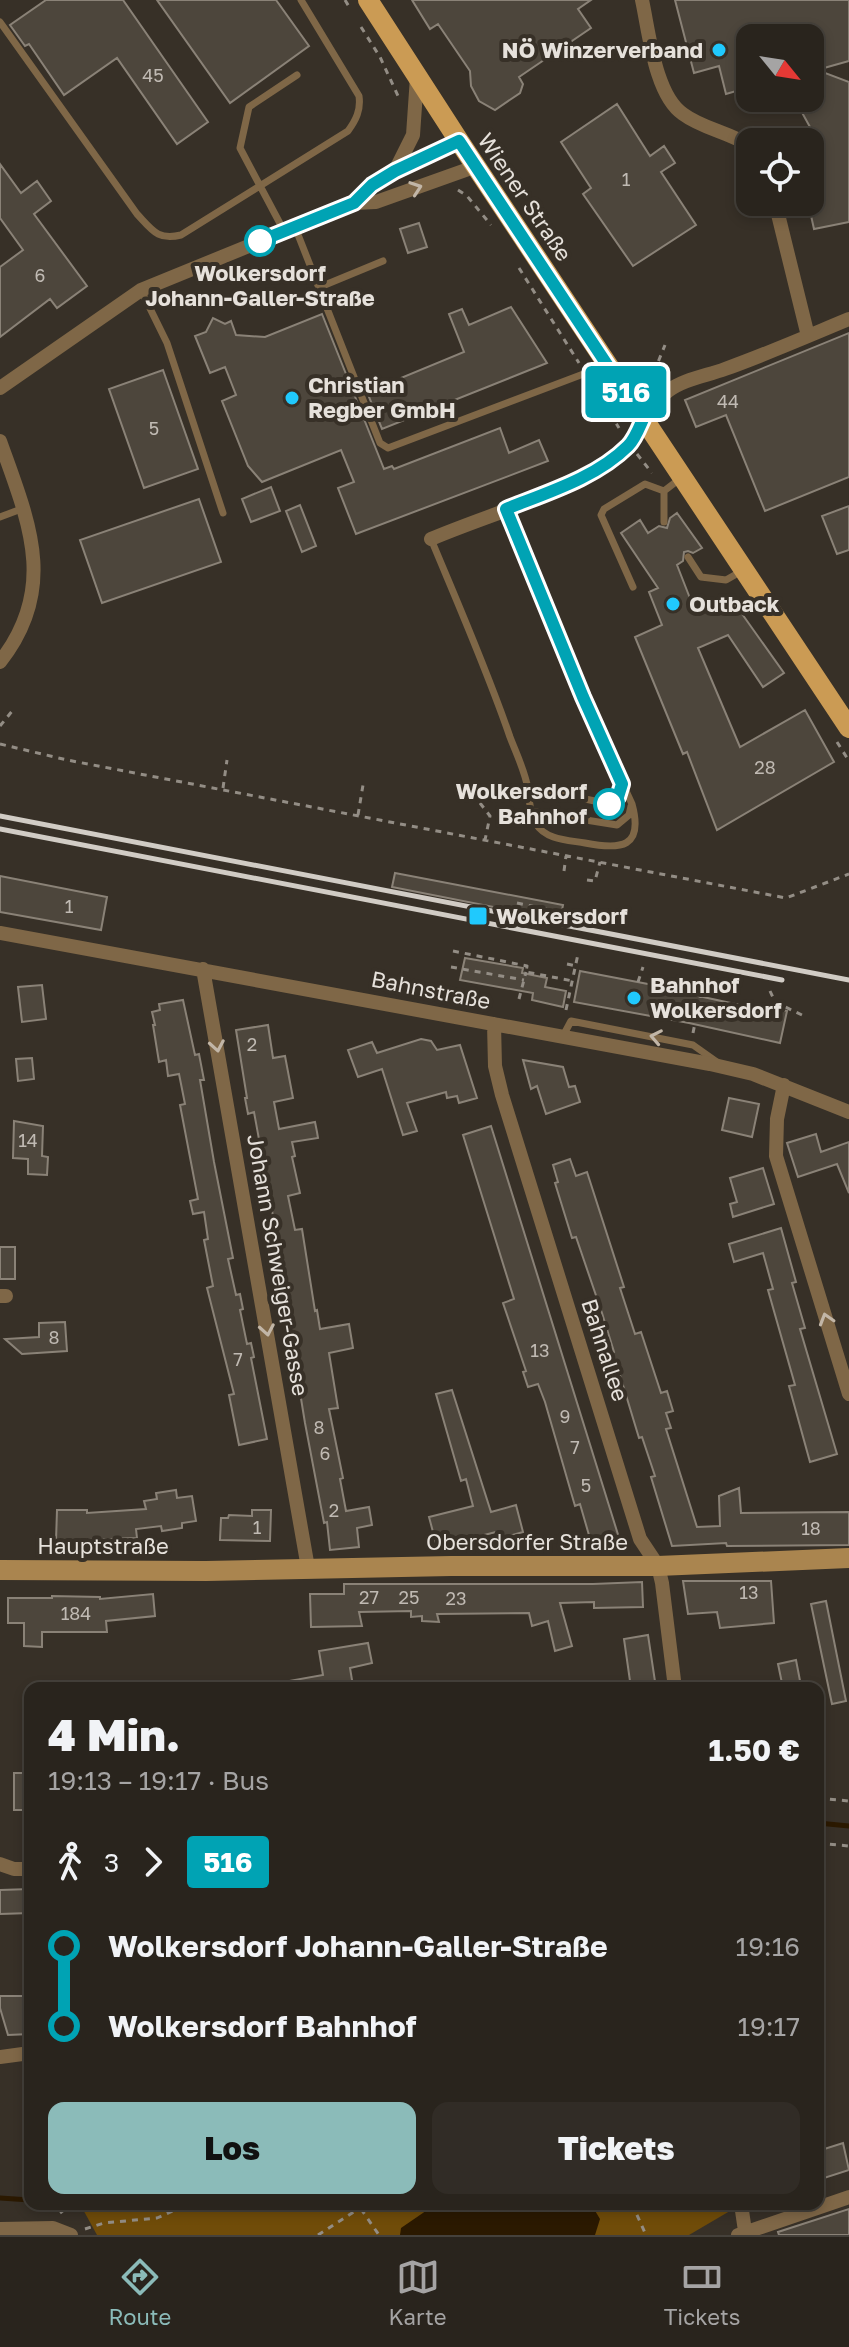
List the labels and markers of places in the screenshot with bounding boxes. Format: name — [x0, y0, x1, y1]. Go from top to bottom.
place label: NÖ Winzerverband — [502, 36, 703, 63]
marker: NÖ Winzerverband — [710, 41, 728, 59]
marker: Wolkersdorf Johann-Galler-Straße — [245, 226, 275, 256]
place label: Wolkersdorf Johann-Galler-Straße — [145, 259, 375, 311]
place label: Christian Regber GmbH — [308, 371, 456, 423]
marker: Christian Regber GmbH — [283, 389, 301, 407]
place label: Outback — [689, 590, 780, 617]
marker: Outback — [664, 595, 682, 613]
place label: Wolkersdorf Bahnhof — [456, 777, 587, 829]
marker: Wolkersdorf Bahnhof — [594, 789, 624, 819]
place label: Wolkersdorf — [496, 902, 627, 929]
marker: Wolkersdorf — [467, 905, 489, 927]
place label: Bahnhof Wolkersdorf — [650, 971, 781, 1023]
marker: Bahnhof Wolkersdorf — [625, 989, 643, 1007]

